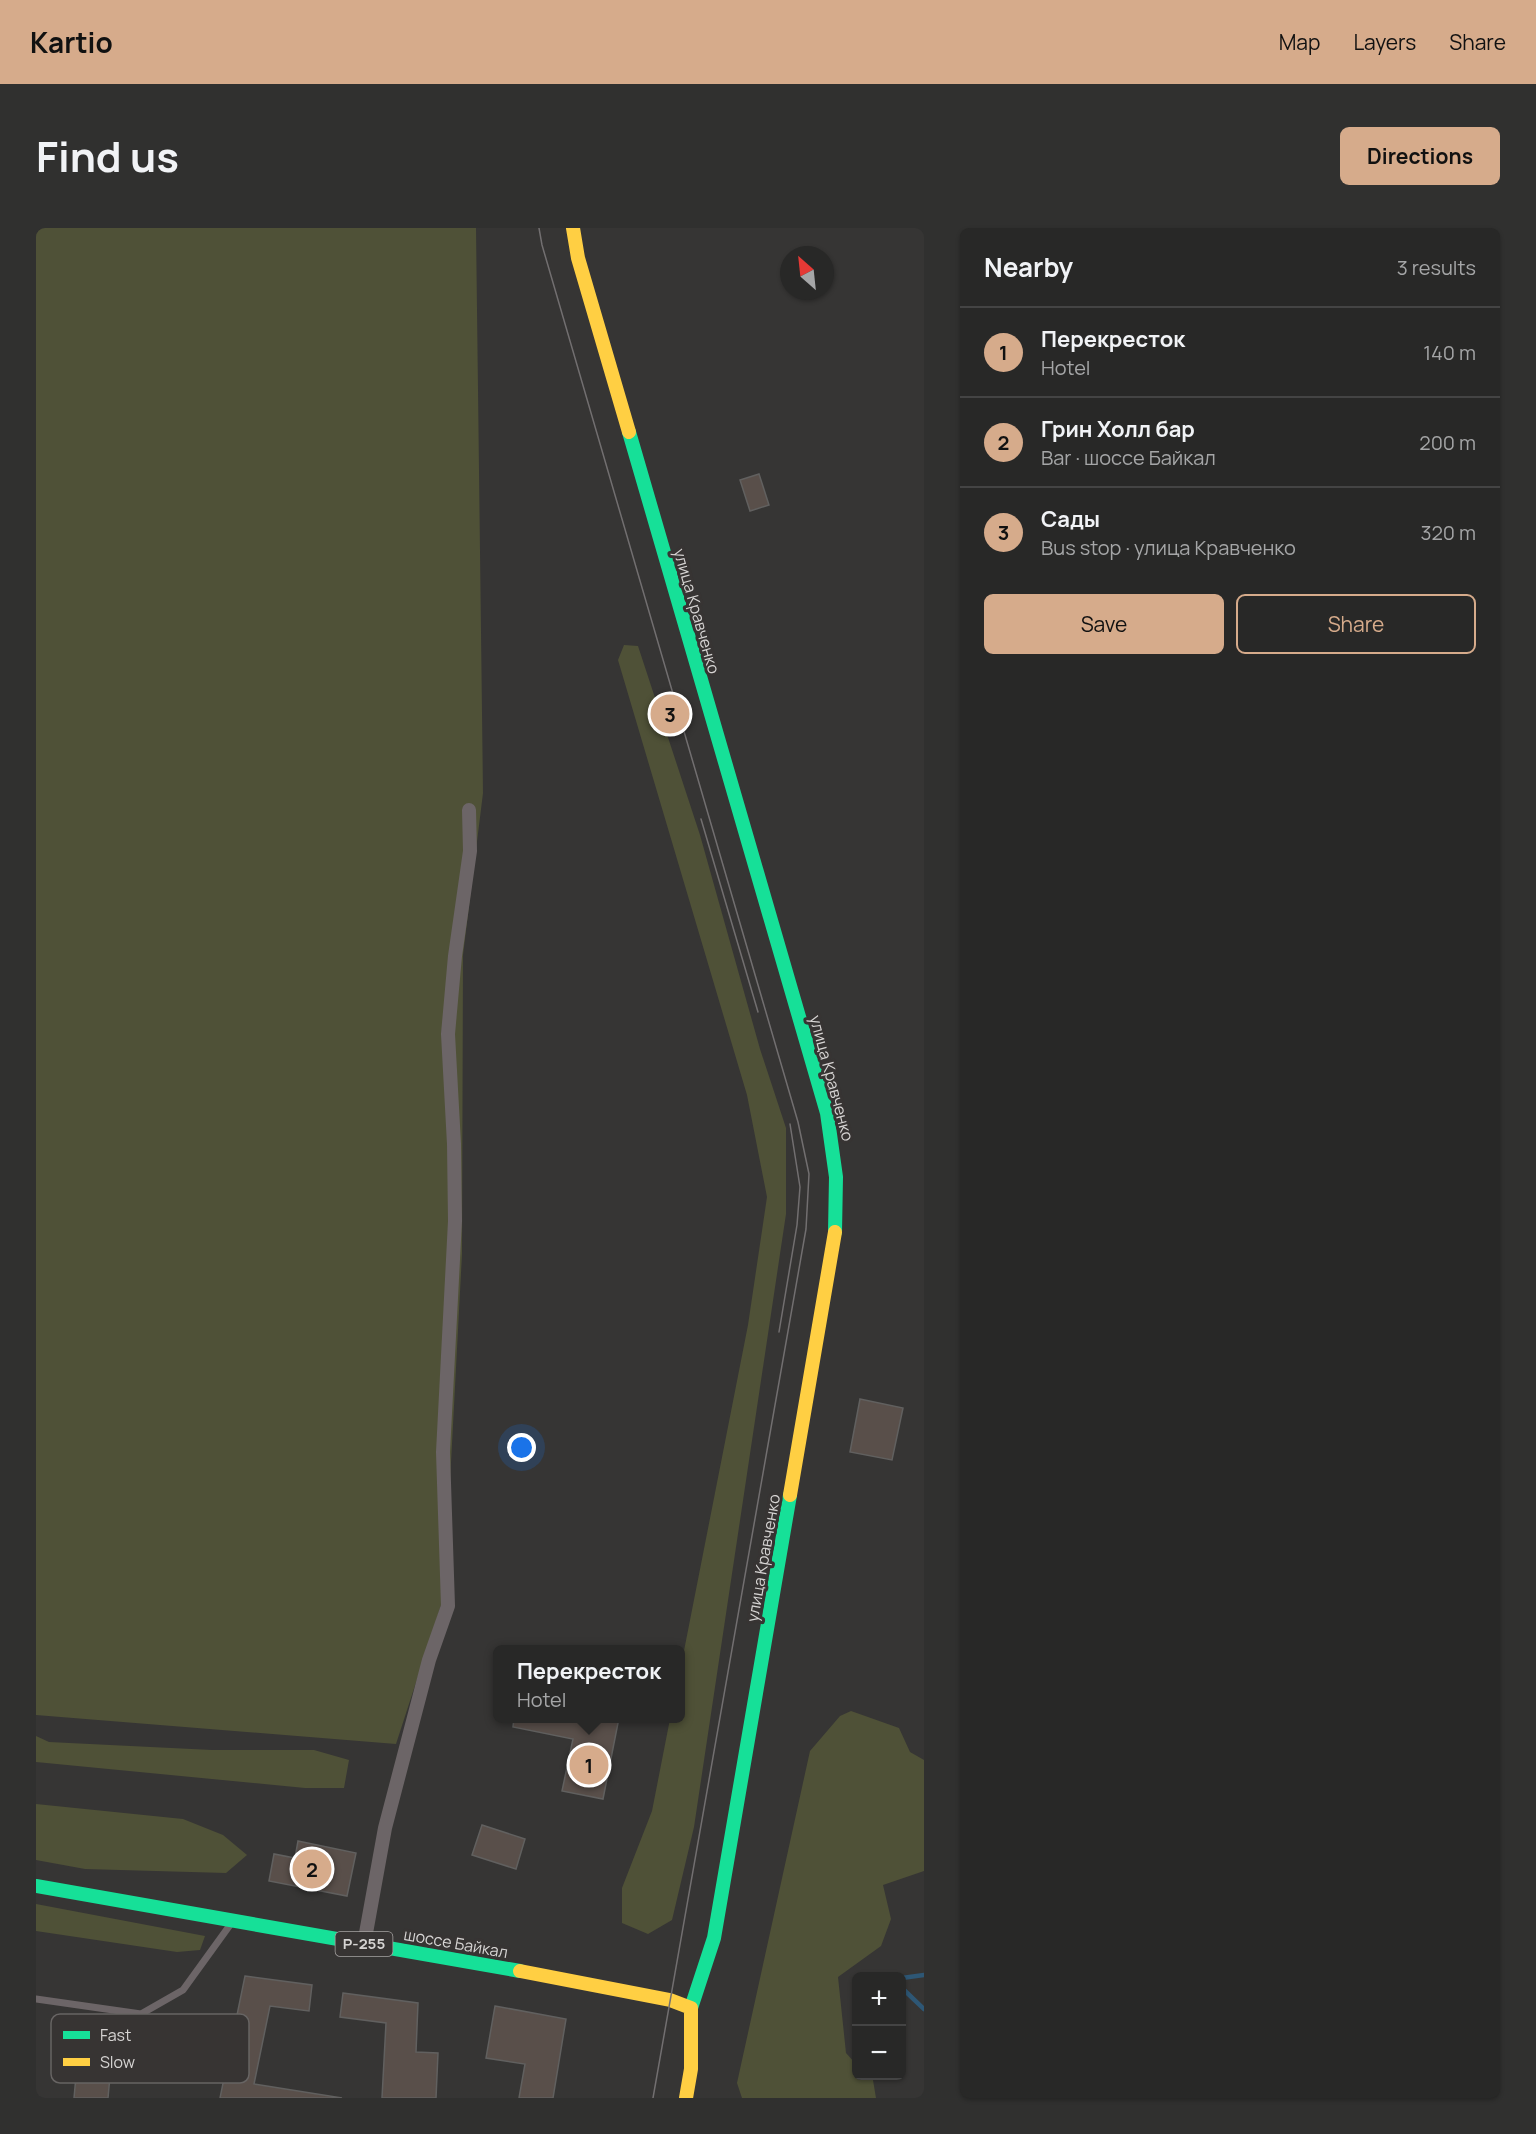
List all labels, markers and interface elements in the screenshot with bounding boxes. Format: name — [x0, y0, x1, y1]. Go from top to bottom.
text: Kartio — [30, 23, 113, 61]
text: Map — [1279, 28, 1320, 56]
text: Layers — [1353, 28, 1416, 56]
text: Share — [1449, 28, 1506, 56]
text: Find us — [36, 127, 179, 185]
button: Directions — [1340, 127, 1500, 185]
north arrow — [780, 246, 834, 300]
text: Nearby — [984, 249, 1073, 285]
text: 3 results — [1397, 254, 1476, 281]
text: Перекресток — [1041, 324, 1185, 354]
text: 1 — [999, 339, 1008, 366]
text: 140 m — [1423, 339, 1476, 366]
text: Hotel — [1041, 354, 1091, 381]
text: Грин Холл бар — [1041, 414, 1195, 444]
text: 2 — [998, 429, 1009, 456]
text: 200 m — [1419, 429, 1476, 456]
text: Bar · шоссе Байкал — [1041, 444, 1216, 471]
text: Сады — [1041, 504, 1100, 534]
text: 3 — [998, 519, 1009, 546]
text: 320 m — [1420, 519, 1476, 546]
text: Bus stop · улица Кравченко — [1041, 534, 1296, 561]
street label: улица Кравченко — [669, 546, 725, 676]
button: Save — [984, 594, 1224, 654]
button: Share — [1236, 594, 1476, 654]
pin: 3 — [650, 692, 690, 736]
street label: улица Кравченко — [805, 1013, 859, 1143]
your location — [507, 1433, 536, 1462]
street label: улица Кравченко — [741, 1492, 785, 1624]
popup — [493, 1645, 685, 1723]
text: Перекресток — [517, 1656, 661, 1686]
text: Hotel — [517, 1686, 566, 1713]
pin: 1 — [570, 1742, 608, 1788]
pin: 2 — [292, 1846, 332, 1892]
street label: шоссе Байкал — [402, 1923, 510, 1963]
road number: Р-255 — [336, 1932, 392, 1956]
map controls — [852, 1972, 906, 2080]
button: + — [852, 1972, 906, 2026]
legend — [51, 2014, 249, 2083]
text: Fast — [100, 2024, 131, 2046]
button: − — [852, 2026, 906, 2080]
text: Slow — [100, 2051, 135, 2073]

